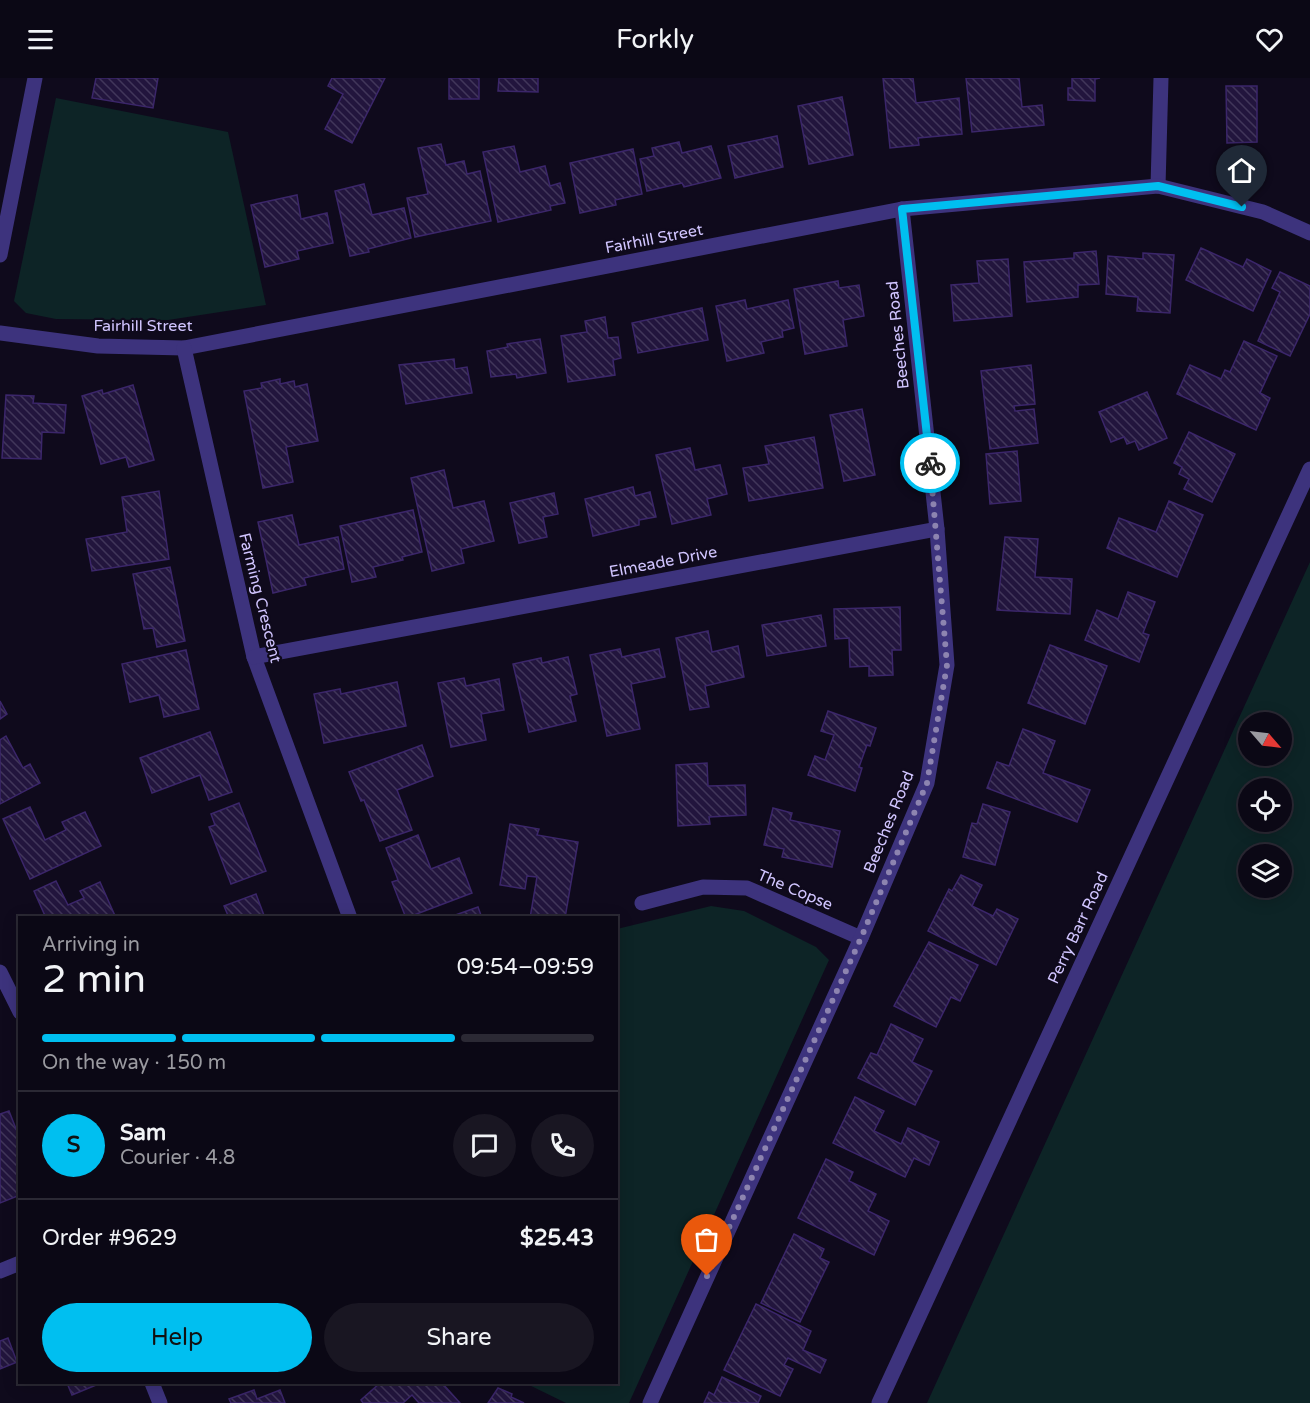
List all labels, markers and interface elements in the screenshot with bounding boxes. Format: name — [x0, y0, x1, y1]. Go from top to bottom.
icon: menu — [24, 23, 57, 56]
text: Forkly — [616, 23, 694, 56]
icon: heart — [1253, 23, 1286, 56]
pin — [1216, 145, 1267, 207]
icon: home — [1225, 154, 1258, 187]
street label: Fairhill Street — [603, 220, 705, 258]
street label: Beeches Road — [882, 280, 914, 390]
street label: Fairhill Street — [93, 316, 193, 336]
courier — [900, 433, 960, 493]
icon: bike — [914, 447, 947, 480]
street label: Farming Crescent — [234, 531, 286, 665]
street label: Elmeade Drive — [607, 542, 719, 582]
north arrow — [1238, 712, 1292, 766]
map controls — [1238, 712, 1292, 898]
street label: Beeches Road — [859, 768, 919, 876]
button: locate — [1238, 778, 1292, 832]
button: layers — [1238, 844, 1292, 898]
street label: The Copse — [754, 865, 836, 915]
street label: Perry Barr Road — [1043, 869, 1113, 987]
text: Arriving in — [42, 933, 140, 957]
text: 09:54–09:59 — [457, 954, 594, 980]
text: 2 min — [42, 956, 146, 1003]
text: On the way · 150 m — [42, 1051, 226, 1075]
button: chat — [453, 1114, 516, 1177]
button: phone — [531, 1114, 594, 1177]
text: Sam — [120, 1120, 166, 1146]
text: S — [67, 1132, 80, 1158]
text: Courier · 4.8 — [120, 1146, 235, 1170]
pin — [681, 1214, 732, 1276]
icon: bag — [690, 1223, 723, 1256]
text: Order #9629 — [42, 1225, 177, 1251]
text: $25.43 — [520, 1225, 594, 1251]
button: Help — [42, 1303, 312, 1372]
button: Share — [324, 1303, 594, 1372]

